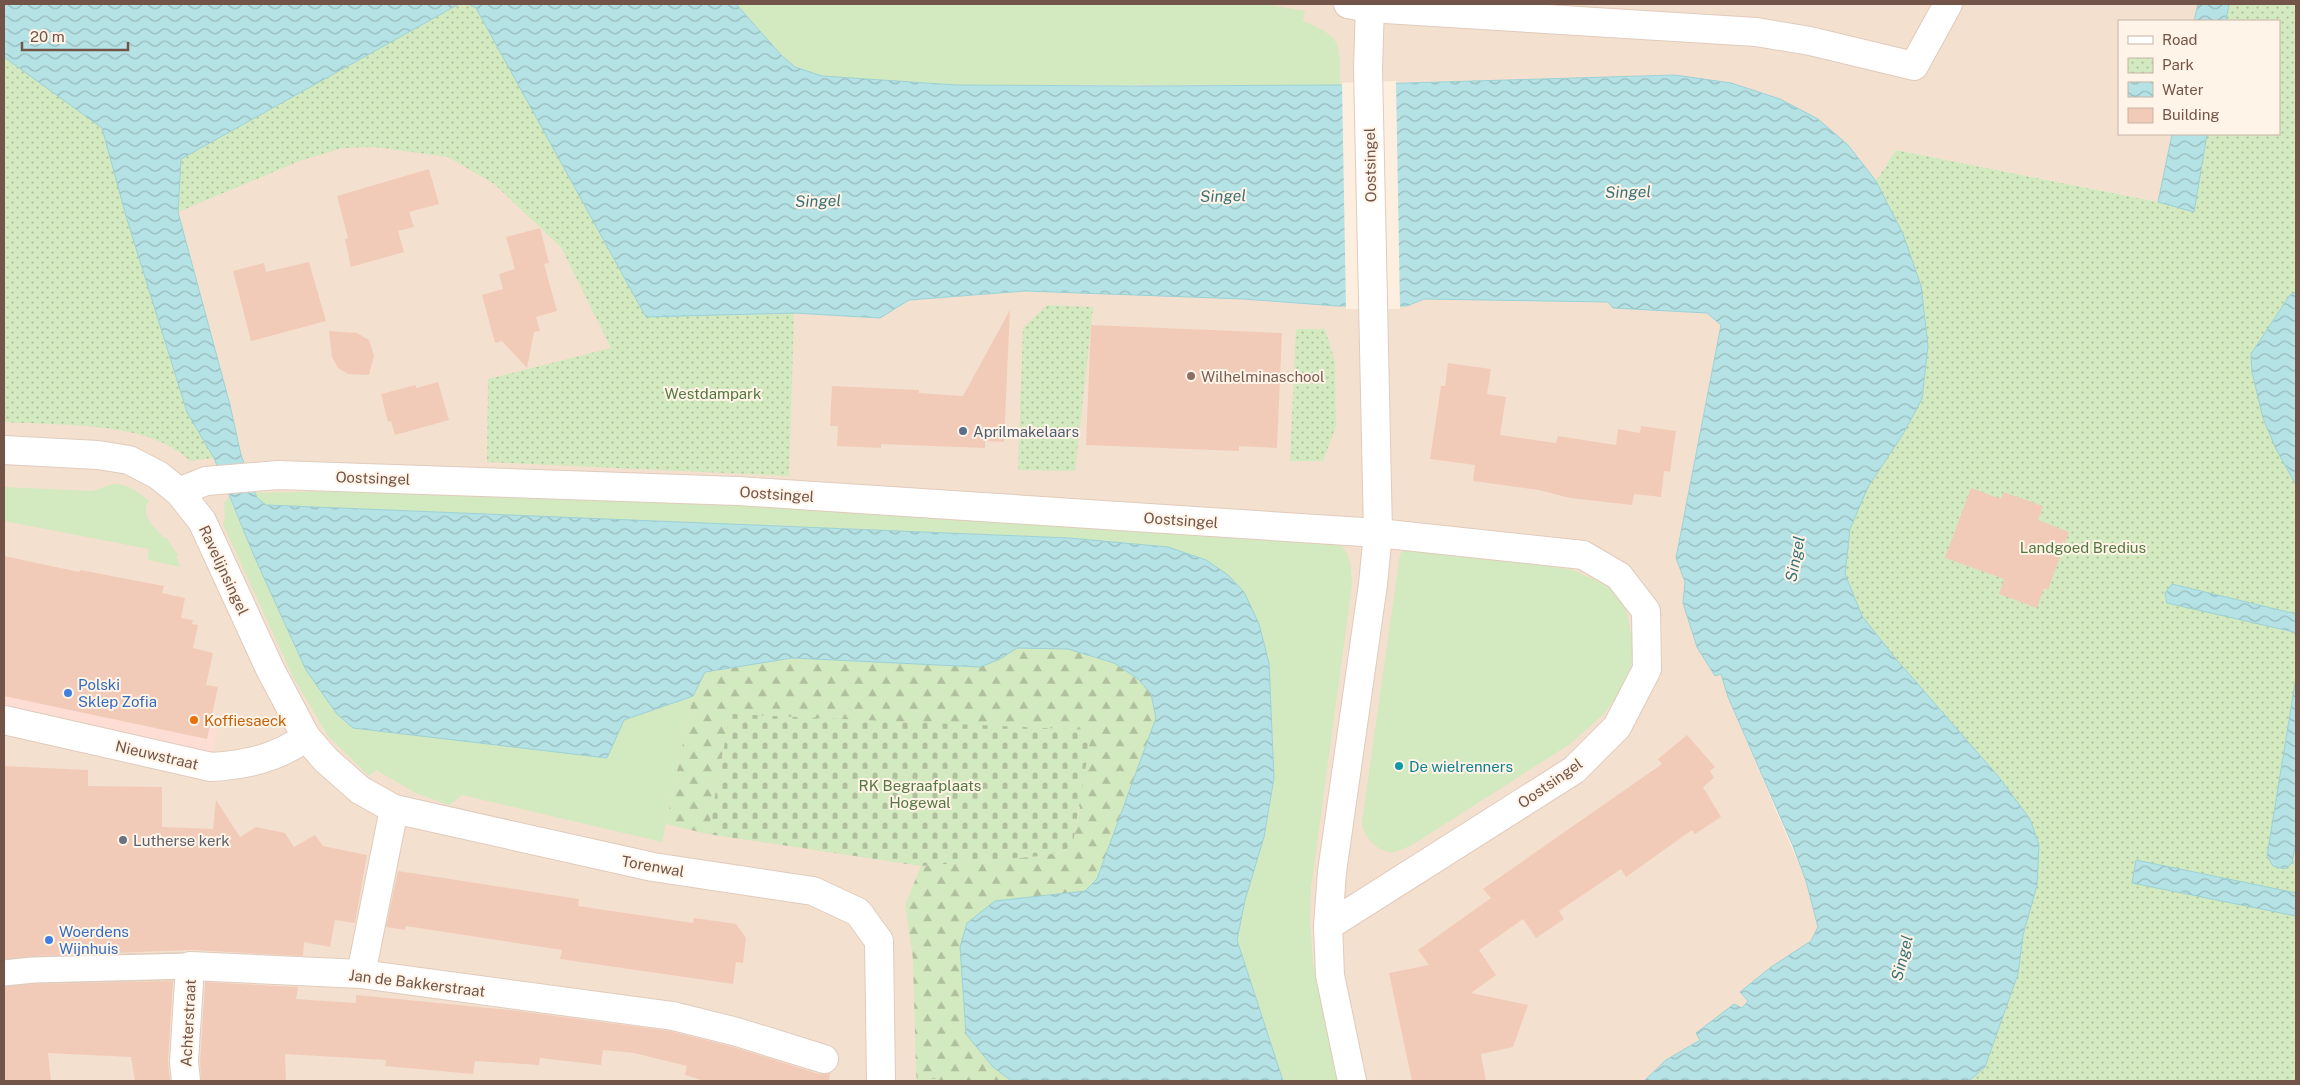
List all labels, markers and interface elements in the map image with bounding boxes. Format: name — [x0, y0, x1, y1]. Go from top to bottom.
scale bar — [22, 20, 129, 52]
legend — [2118, 20, 2280, 135]
text: 20 m — [30, 28, 65, 45]
text: Road — [2162, 31, 2198, 48]
text: Park — [2162, 56, 2194, 73]
text: Water — [2162, 81, 2204, 98]
text: Building — [2162, 106, 2220, 123]
street label: Oostsingel — [1361, 127, 1379, 203]
water label: Singel — [1605, 182, 1651, 202]
water label: Singel — [1200, 186, 1246, 206]
water label: Singel — [795, 191, 841, 211]
place label: Wilhelminaschool — [1201, 368, 1325, 385]
marker: Wilhelminaschool — [1185, 370, 1197, 382]
park label: Westdampark — [665, 385, 761, 402]
place label: Aprilmakelaars — [973, 423, 1079, 440]
marker: Aprilmakelaars — [957, 425, 969, 437]
street label: Oostsingel — [335, 468, 411, 488]
street label: Oostsingel — [739, 483, 815, 505]
street label: Oostsingel — [1143, 509, 1219, 531]
street label: Ravelijnsingel — [196, 522, 252, 618]
water label: Singel — [1781, 535, 1809, 583]
park label: Landgoed Bredius — [2020, 539, 2146, 556]
place label: Polski Sklep Zofia — [78, 676, 157, 710]
marker: Polski Sklep Zofia — [62, 687, 74, 699]
place label: Koffiesaeck — [204, 712, 286, 729]
marker: Koffiesaeck — [188, 714, 200, 726]
street label: Nieuwstraat — [114, 737, 200, 773]
street label: Oostsingel — [1515, 755, 1585, 811]
place label: De wielrenners — [1409, 758, 1513, 775]
marker: De wielrenners — [1393, 760, 1405, 772]
park label: RK Begraafplaats Hogewal — [859, 777, 981, 811]
place label: Lutherse kerk — [133, 832, 230, 849]
marker: Lutherse kerk — [117, 834, 129, 846]
street label: Torenwal — [620, 852, 686, 880]
place label: Woerdens Wijnhuis — [59, 923, 129, 957]
water label: Singel — [1887, 933, 1917, 983]
marker: Woerdens Wijnhuis — [43, 934, 55, 946]
street label: Jan de Bakkerstraat — [348, 966, 486, 1000]
street label: Achterstraat — [177, 979, 199, 1067]

